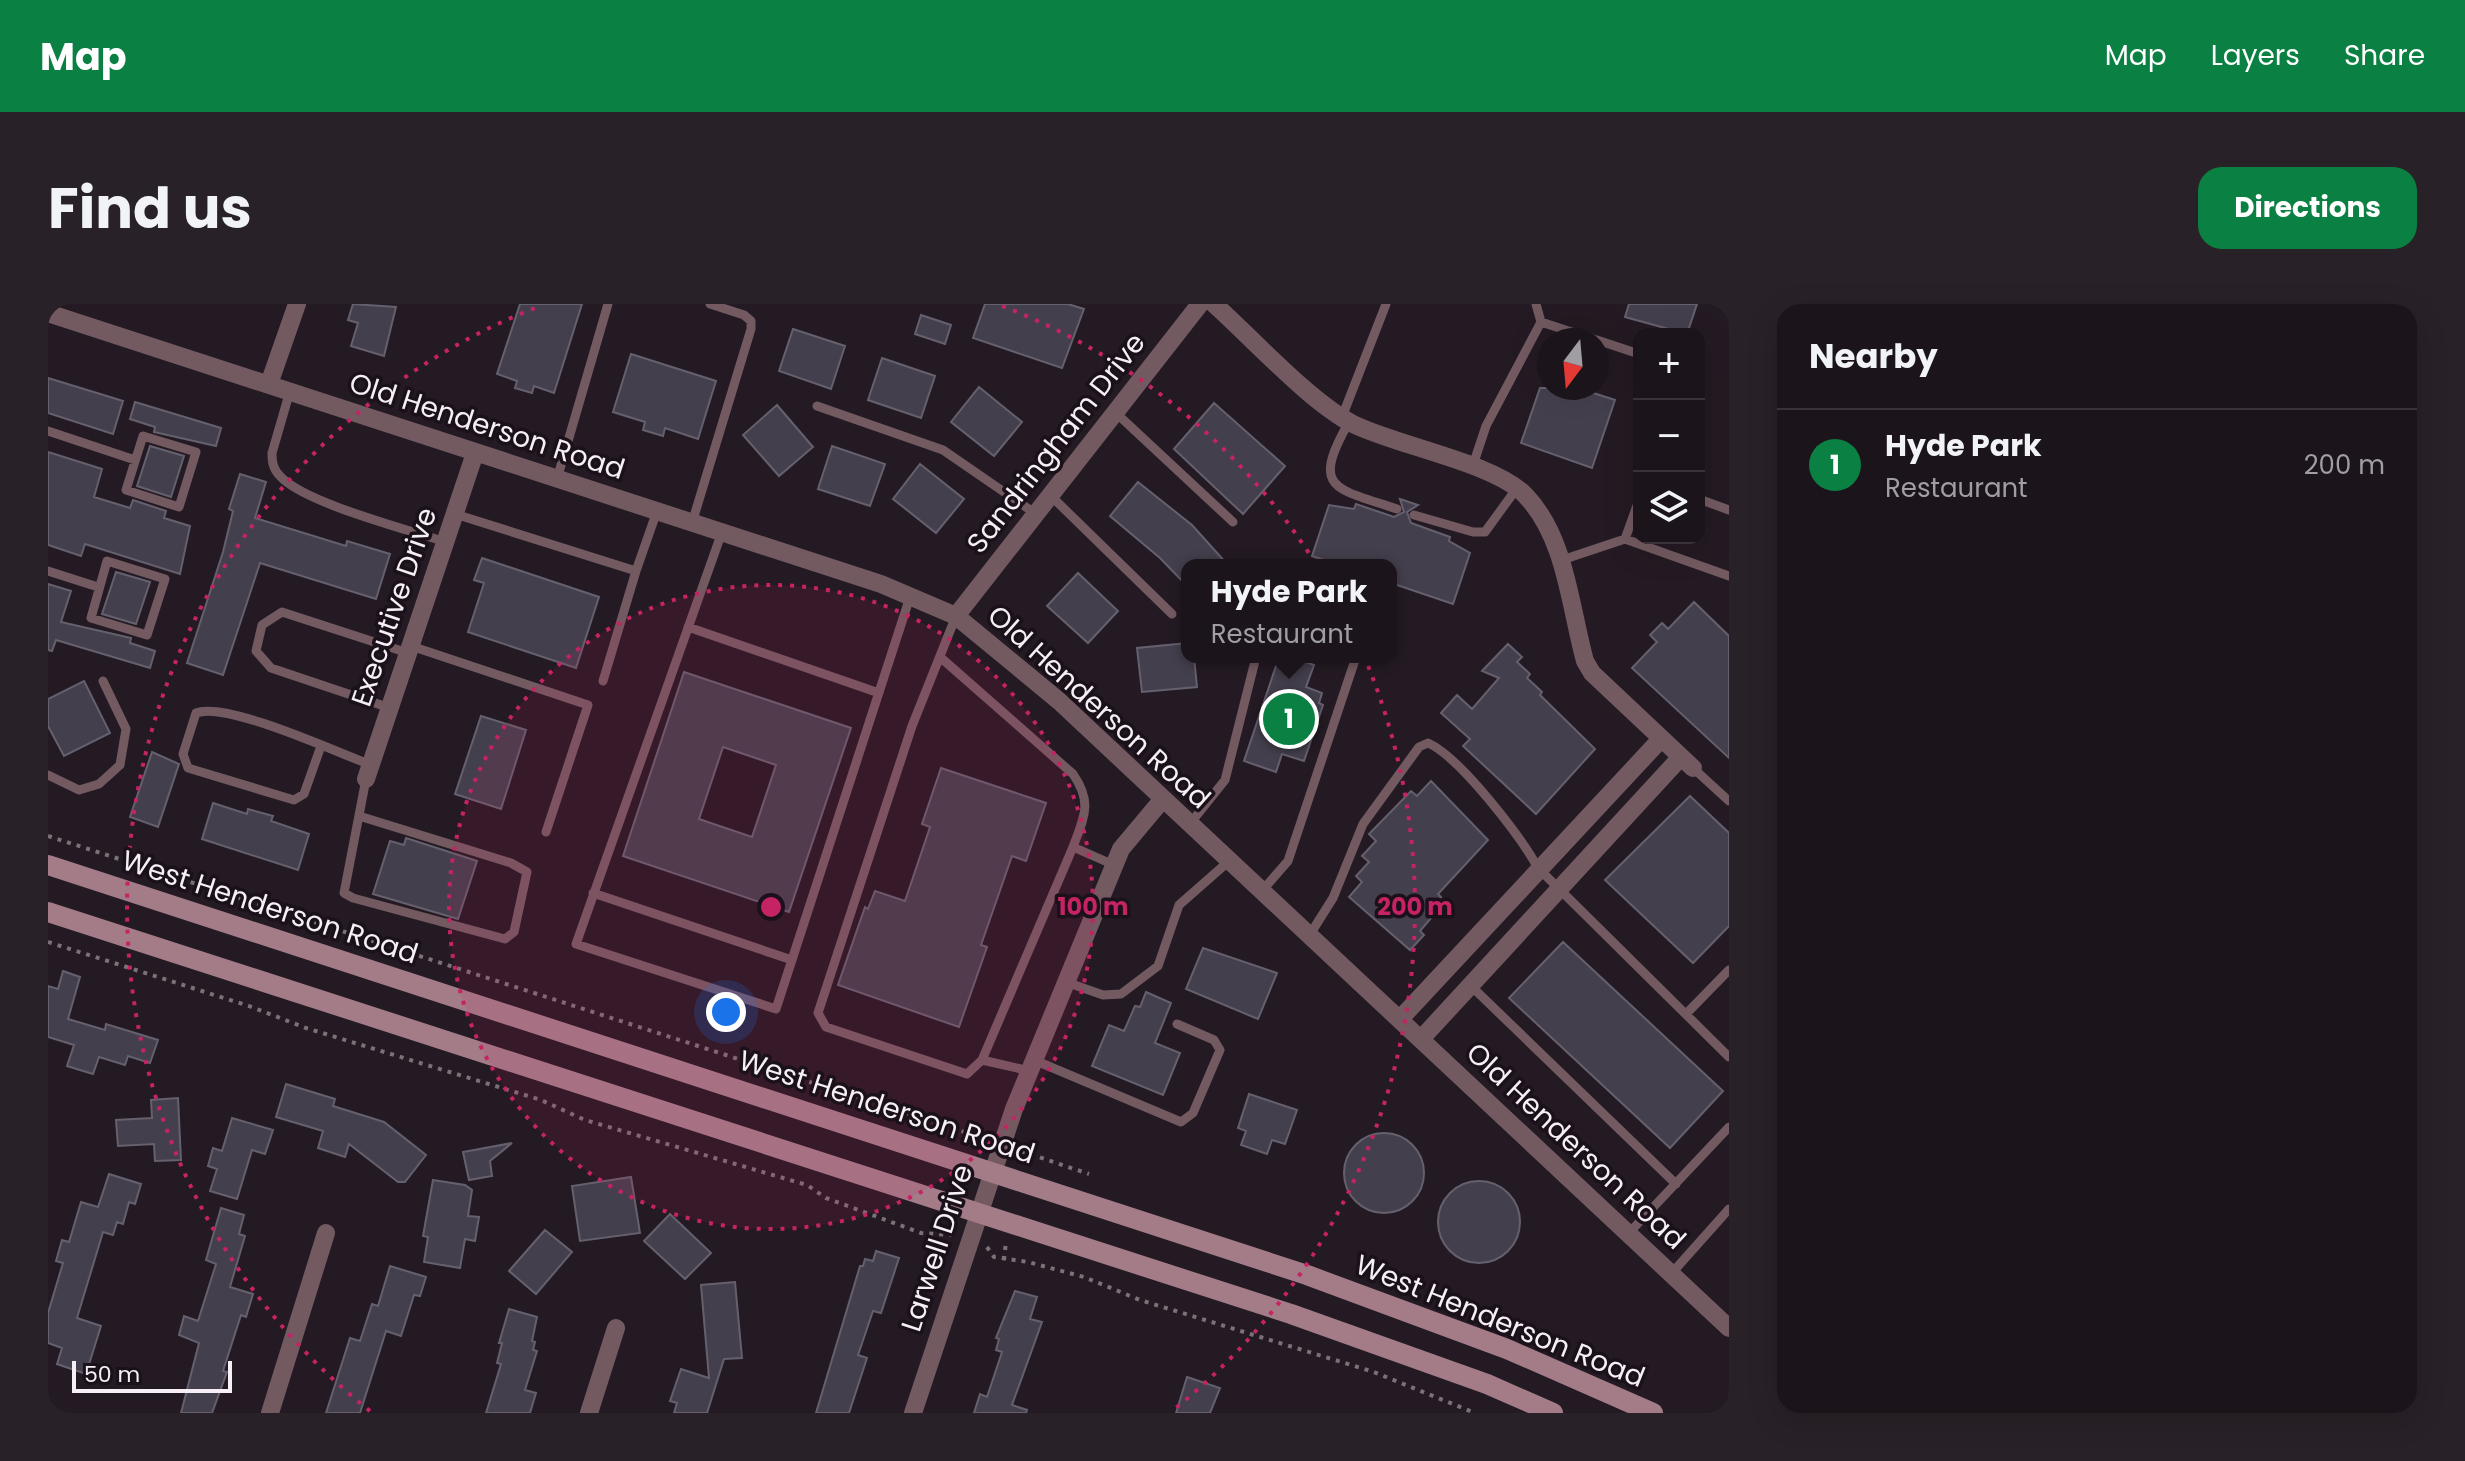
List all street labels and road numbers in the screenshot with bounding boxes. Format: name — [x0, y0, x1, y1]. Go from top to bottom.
street label: Sandringham Drive — [958, 325, 1154, 561]
street label: Old Henderson Road — [344, 363, 630, 489]
street label: Executive Drive — [342, 502, 446, 712]
street label: Old Henderson Road — [979, 596, 1219, 818]
street label: West Henderson Road — [117, 841, 423, 973]
street label: Old Henderson Road — [1458, 1034, 1694, 1258]
street label: West Henderson Road — [734, 1041, 1040, 1173]
street label: Larwell Drive — [892, 1160, 982, 1336]
street label: West Henderson Road — [1349, 1245, 1651, 1397]

